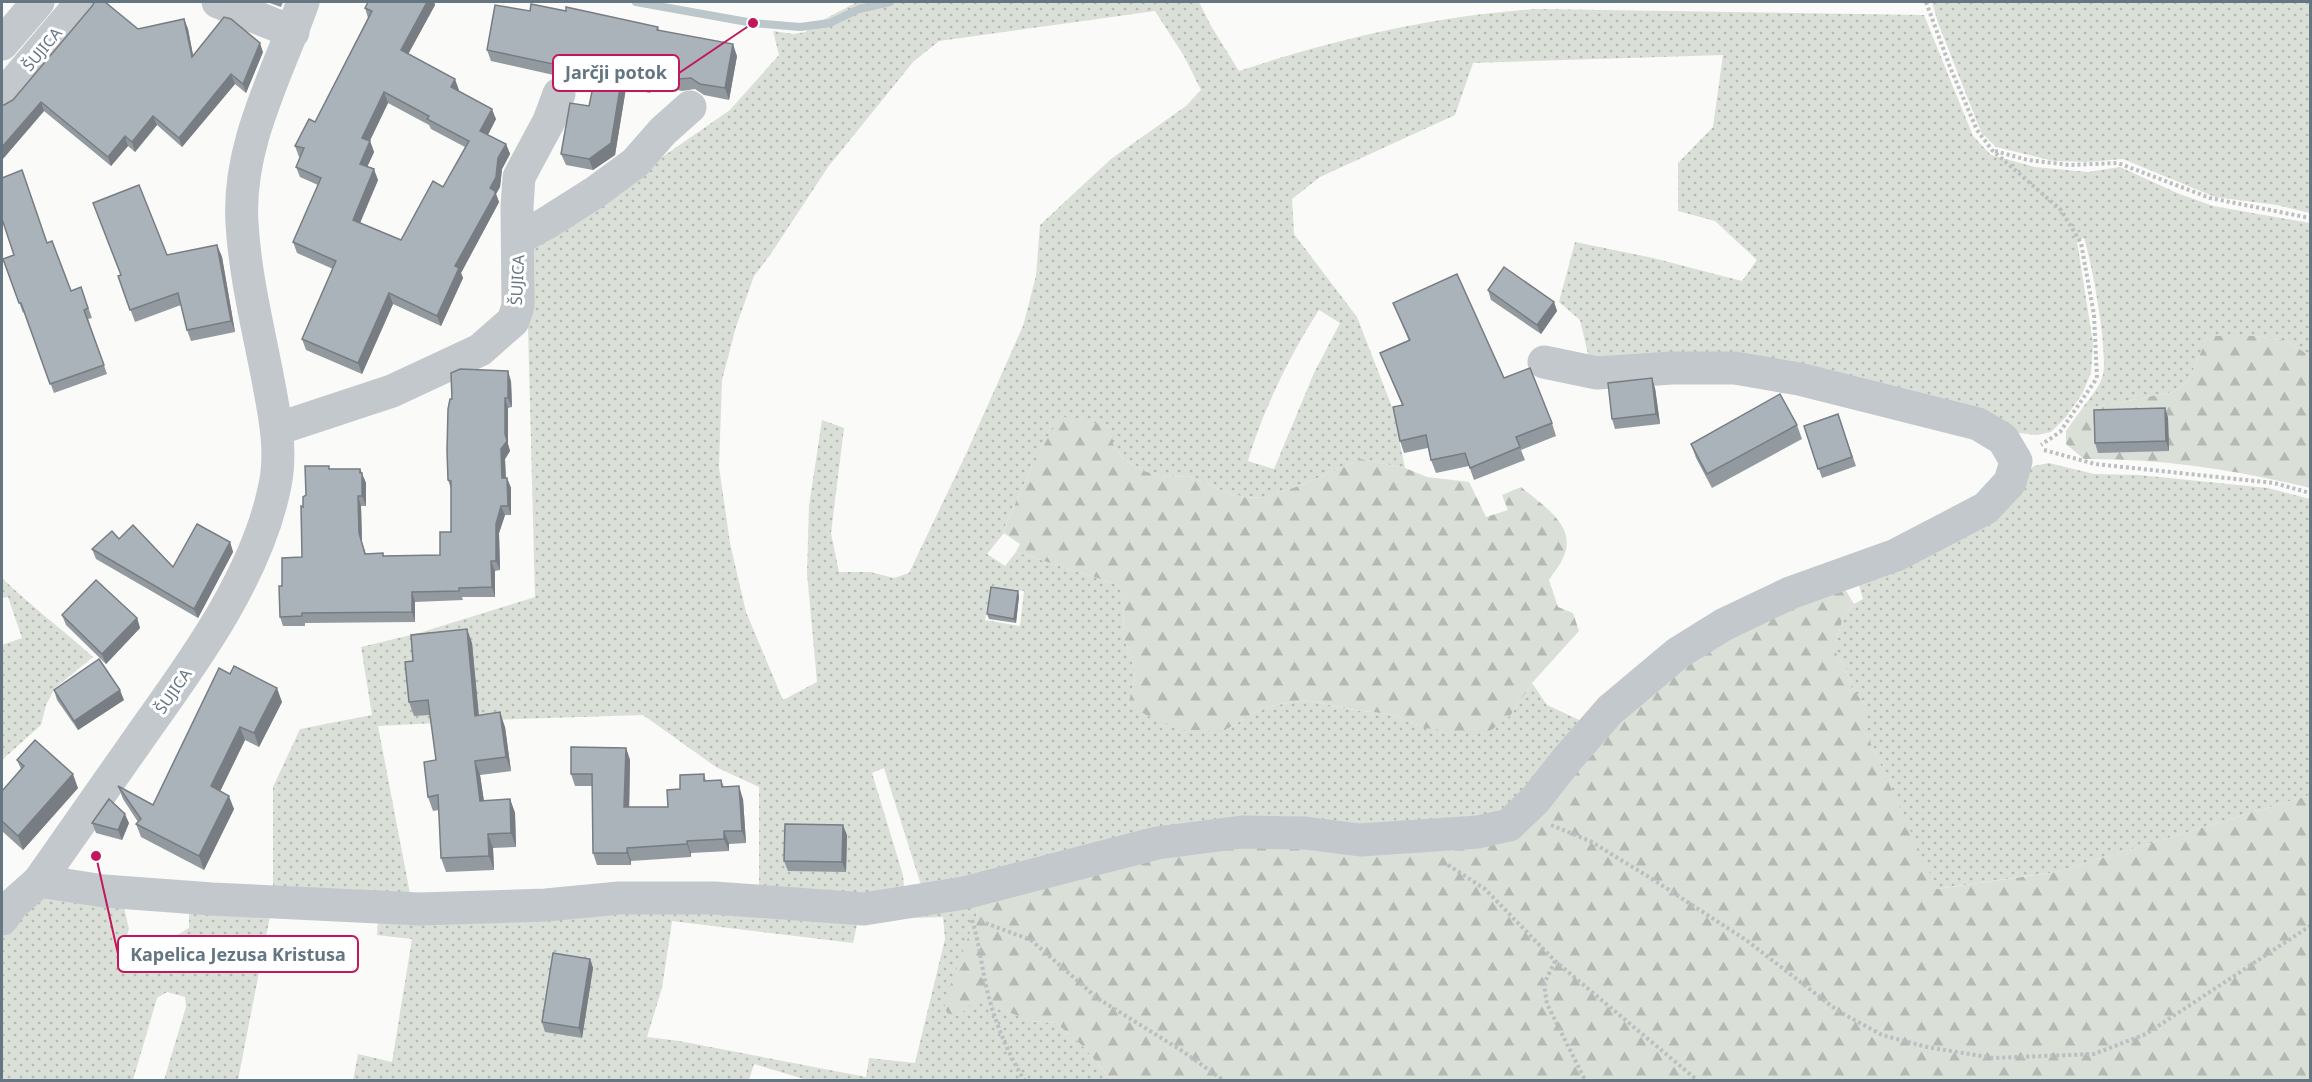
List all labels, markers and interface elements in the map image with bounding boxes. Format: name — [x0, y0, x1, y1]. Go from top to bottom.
street label: ŠUJICA — [17, 22, 67, 75]
callout: Jarčji potok — [553, 55, 679, 91]
text: Jarčji potok — [563, 60, 668, 84]
street label: ŠUJICA — [505, 253, 529, 306]
street label: ŠUJICA — [149, 663, 197, 718]
callout: Kapelica Jezusa Kristusa — [118, 936, 358, 972]
text: Kapelica Jezusa Kristusa — [130, 942, 346, 966]

